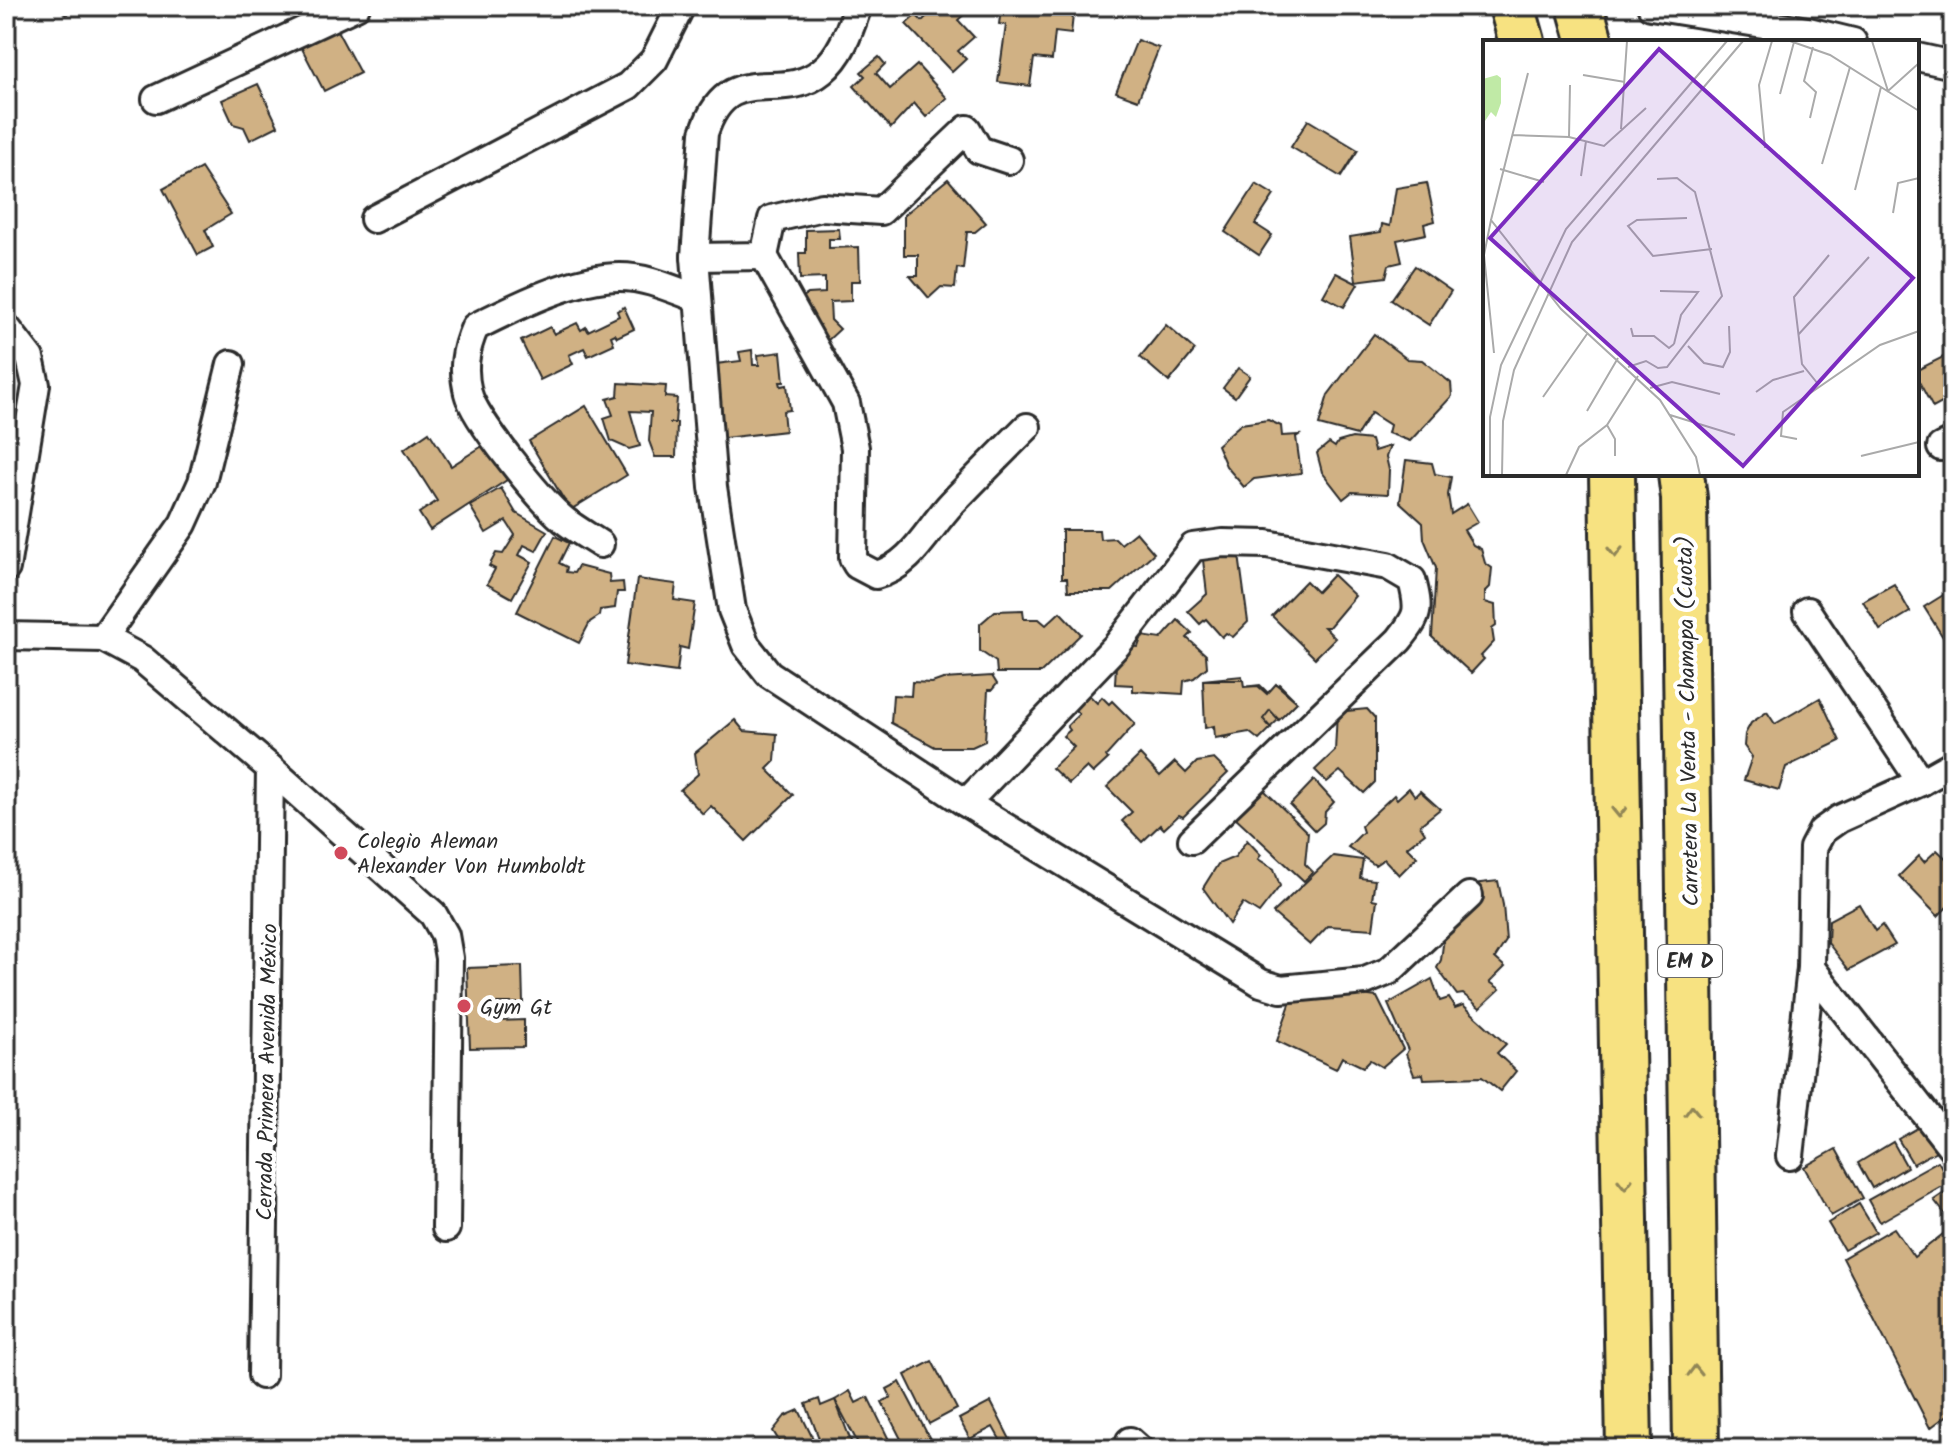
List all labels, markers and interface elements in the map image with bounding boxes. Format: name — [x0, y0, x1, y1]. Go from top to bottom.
inset map — [1483, 40, 1919, 476]
street label: Carretera La Venta - Chamapa (Cuota) — [1669, 535, 1710, 907]
one-way arrow — [1606, 546, 1624, 559]
one-way arrow — [1610, 806, 1628, 819]
place label: Colegio Aleman Alexander Von Humboldt — [357, 825, 586, 885]
marker: Colegio Aleman Alexander Von Humboldt — [332, 844, 350, 862]
street label: Cerrada Primera Avenida México — [248, 923, 289, 1221]
road number: EM D — [1658, 945, 1722, 977]
place label: Gym Gt — [480, 991, 553, 1026]
marker: Gym Gt — [455, 997, 473, 1015]
one-way arrow — [1683, 1104, 1700, 1117]
one-way arrow — [1616, 1178, 1633, 1191]
one-way arrow — [1686, 1364, 1704, 1377]

